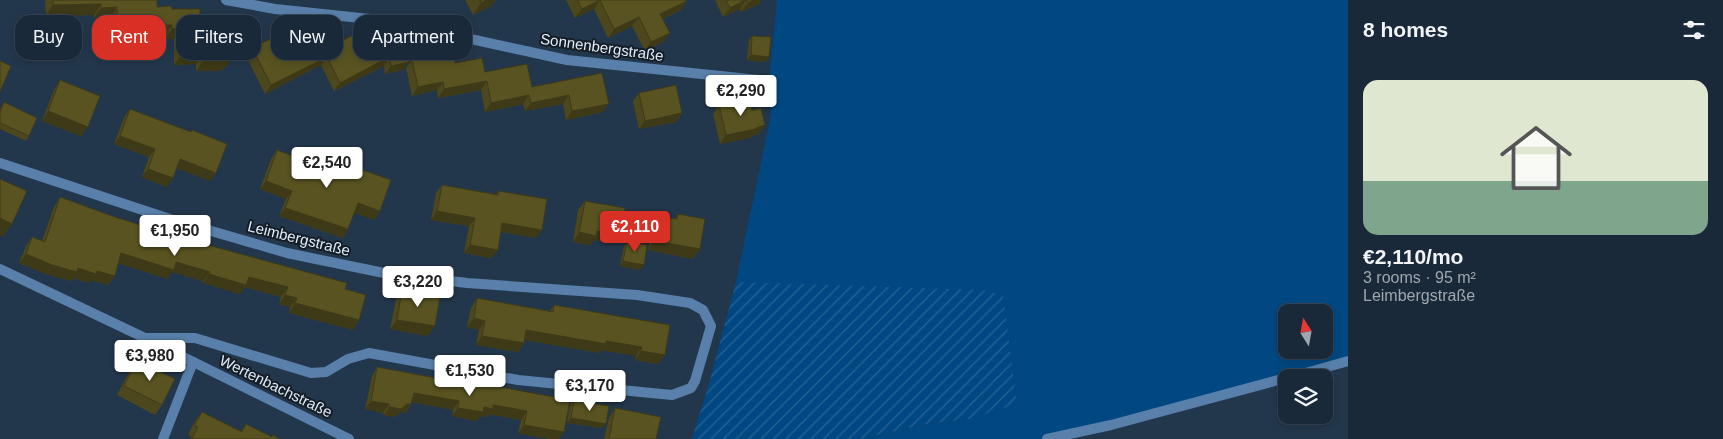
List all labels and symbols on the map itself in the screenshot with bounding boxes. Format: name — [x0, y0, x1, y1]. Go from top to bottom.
street label: Sonnenbergstraße — [539, 30, 665, 64]
pin: €2,290 — [700, 74, 782, 117]
pin: €2,540 — [286, 146, 368, 189]
pin: €2,110 — [594, 210, 676, 253]
pin: €1,950 — [134, 214, 216, 257]
street label: Leimbergstraße — [246, 217, 352, 259]
pin: €3,220 — [377, 266, 459, 308]
north arrow — [1278, 304, 1332, 359]
pin: €3,980 — [109, 340, 191, 382]
street label: Wertenbachstraße — [217, 351, 335, 421]
pin: €1,530 — [429, 354, 511, 397]
pin: €3,170 — [549, 370, 631, 412]

